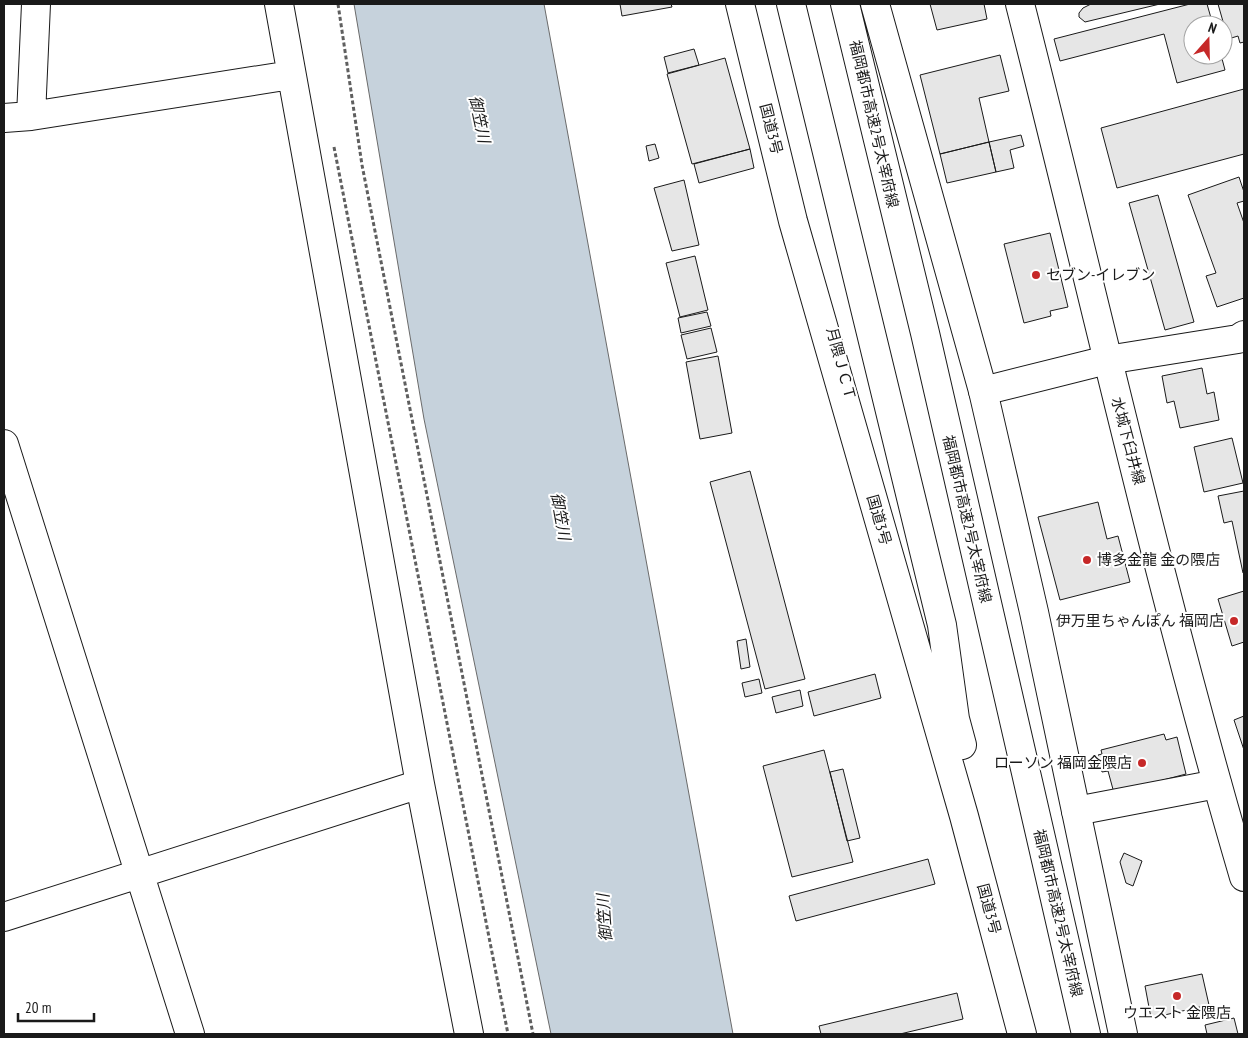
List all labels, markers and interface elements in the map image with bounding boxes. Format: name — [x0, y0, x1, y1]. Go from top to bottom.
north arrow — [1183, 15, 1233, 65]
text: N — [1206, 18, 1219, 38]
street label: 福岡都市高速2号太宰府線 — [846, 38, 903, 210]
water label: 御笠川 — [465, 93, 495, 147]
street label: 国道3号 — [756, 101, 787, 156]
place label: セブン-イレブン — [1046, 265, 1155, 284]
marker: セブン-イレブン — [1030, 269, 1042, 281]
street label: 月隈ＪＣＴ — [823, 325, 860, 403]
street label: 水城下臼井線 — [1108, 395, 1149, 487]
street label: 福岡都市高速2号太宰府線 — [939, 433, 996, 605]
water label: 御笠川 — [547, 491, 575, 543]
street label: 国道3号 — [863, 492, 896, 547]
place label: 博多金龍 金の隈店 — [1097, 550, 1220, 569]
marker: 博多金龍 金の隈店 — [1081, 554, 1093, 566]
place label: 伊万里ちゃんぽん 福岡店 — [1056, 611, 1224, 630]
marker: 伊万里ちゃんぽん 福岡店 — [1228, 615, 1240, 627]
place label: ローソン 福岡金隈店 — [994, 753, 1132, 772]
marker: ローソン 福岡金隈店 — [1136, 757, 1148, 769]
street label: 福岡都市高速2号太宰府線 — [1030, 827, 1087, 999]
street label: 国道3号 — [974, 881, 1005, 936]
water label: 御笠川 — [592, 891, 616, 943]
scale bar — [18, 990, 94, 1022]
marker: ウエスト 金隈店 — [1171, 990, 1183, 1002]
text: 20 m — [25, 998, 51, 1017]
place label: ウエスト 金隈店 — [1123, 1003, 1231, 1022]

